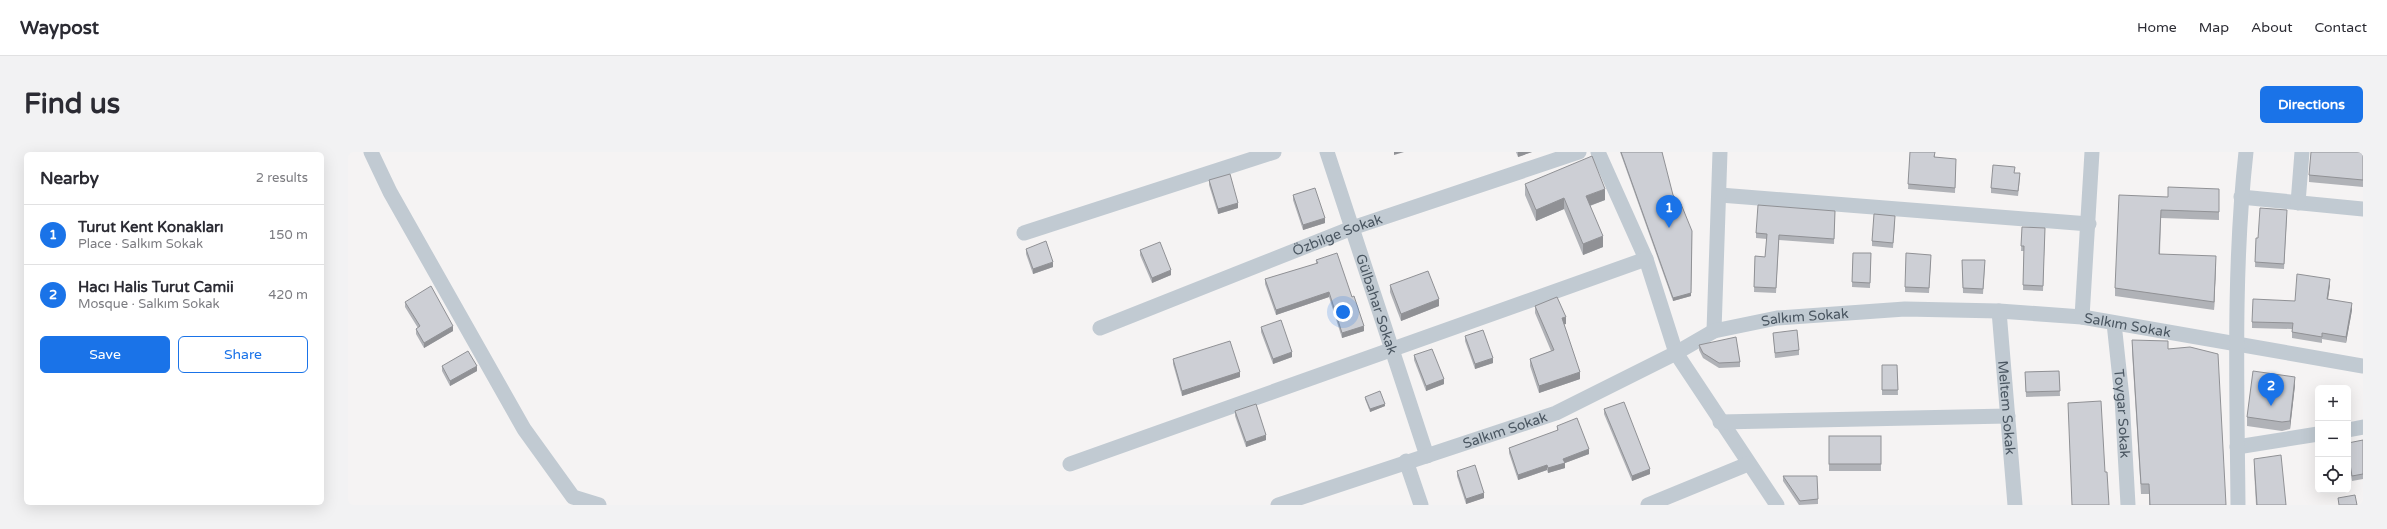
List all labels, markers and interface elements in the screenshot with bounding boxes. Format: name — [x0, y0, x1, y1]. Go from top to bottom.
text: Waypost — [20, 17, 99, 39]
text: Home — [2137, 19, 2177, 36]
text: Map — [2199, 19, 2229, 36]
text: About — [2251, 19, 2293, 36]
text: Contact — [2315, 19, 2367, 36]
button: Directions — [2260, 86, 2363, 123]
text: Find us — [24, 87, 120, 121]
text: Nearby — [40, 168, 99, 189]
text: 2 results — [256, 170, 308, 186]
pin: 1 — [1656, 195, 1682, 228]
street label: Özbilge Sokak — [1290, 210, 1385, 260]
text: Turut Kent Konakları — [78, 218, 224, 236]
text: 1 — [49, 227, 57, 243]
text: 150 m — [268, 227, 308, 243]
text: Place · Salkım Sokak — [78, 236, 203, 252]
street label: Gülbahar Sokak — [1352, 252, 1401, 357]
text: Hacı Halis Turut Camii — [78, 278, 234, 296]
text: 2 — [49, 287, 57, 303]
text: 420 m — [268, 287, 308, 303]
text: Mosque · Salkım Sokak — [78, 296, 220, 312]
your location — [1333, 302, 1353, 322]
street label: Salkım Sokak — [1760, 305, 1849, 330]
street label: Salkım Sokak — [2083, 310, 2173, 341]
button: Save — [40, 336, 170, 373]
button: Share — [178, 336, 308, 373]
street label: Meltem Sokak — [1994, 360, 2019, 456]
street label: Toygar Sokak — [2110, 368, 2133, 459]
pin: 2 — [2258, 373, 2284, 406]
map controls — [2315, 385, 2351, 493]
button: + — [2315, 385, 2351, 421]
street label: Salkım Sokak — [1461, 408, 1550, 452]
button: − — [2315, 421, 2351, 457]
button: locate — [2315, 457, 2351, 493]

